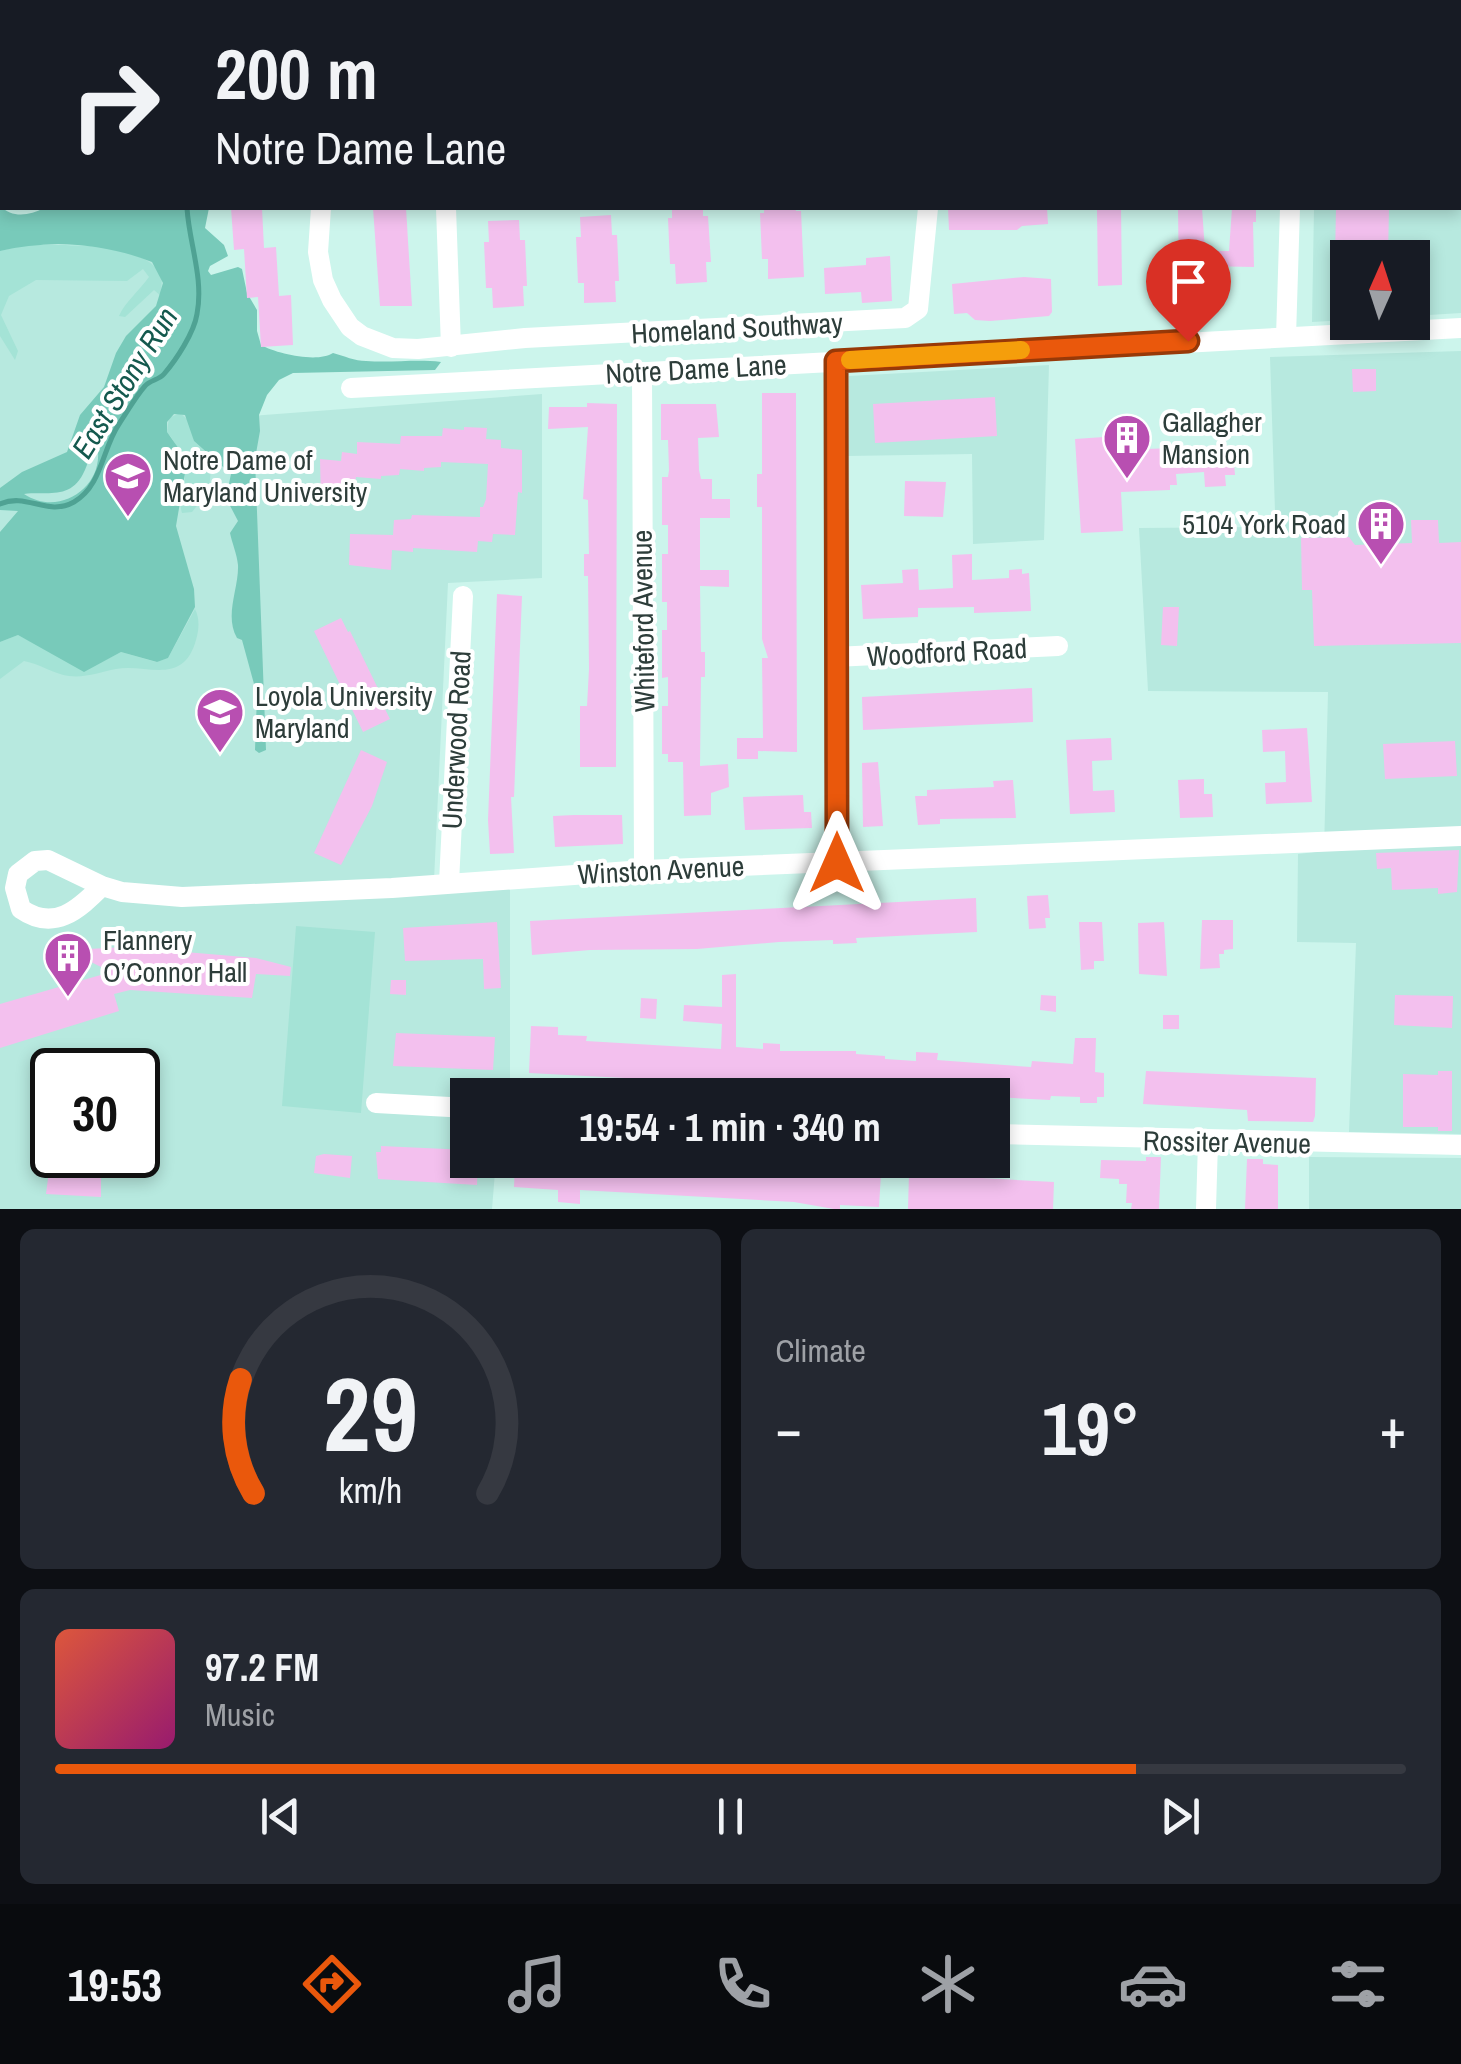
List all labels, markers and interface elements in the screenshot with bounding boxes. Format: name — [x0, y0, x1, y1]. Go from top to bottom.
text: 200 m — [215, 27, 378, 121]
icon: right — [50, 40, 180, 170]
text: Notre Dame Lane — [215, 117, 506, 178]
pin — [1146, 239, 1231, 342]
north arrow — [1330, 240, 1430, 340]
map controls — [1330, 240, 1430, 340]
icon: arrive — [1161, 254, 1216, 309]
water label: East Stony Run — [62, 299, 186, 466]
street label: Homeland Southway — [630, 303, 844, 353]
street label: Notre Dame Lane — [605, 345, 787, 393]
place label: Gallagher Mansion — [1162, 403, 1262, 473]
building icon: Gallagher Mansion — [1101, 412, 1153, 480]
place label: Notre Dame of Maryland University — [163, 441, 368, 511]
school or university icon: Notre Dame of Maryland University — [102, 450, 154, 518]
building icon: 5104 York Road — [1355, 498, 1407, 566]
place label: 5104 York Road — [1182, 505, 1346, 543]
street label: Whiteford Avenue — [622, 530, 664, 712]
street label: Woodford Road — [866, 629, 1028, 675]
street label: Underwood Road — [432, 650, 480, 830]
place label: Loyola University Maryland — [255, 677, 433, 747]
school or university icon: Loyola University Maryland — [194, 686, 246, 754]
position arrow — [785, 811, 889, 915]
street label: Winston Avenue — [577, 847, 745, 893]
place label: Flannery O’Connor Hall — [103, 921, 247, 991]
building icon: Flannery O’Connor Hall — [42, 930, 94, 998]
speed limit sign: 30 — [30, 1048, 160, 1178]
text: 19:54 · 1 min · 340 m — [579, 1102, 881, 1153]
street label: Rossiter Avenue — [1143, 1122, 1311, 1162]
text: Climate — [776, 1329, 866, 1372]
text: 29 — [323, 1343, 418, 1483]
text: 19° — [1042, 1377, 1140, 1478]
text: − — [776, 1391, 802, 1465]
text: + — [1380, 1391, 1406, 1465]
text: km/h — [338, 1466, 402, 1514]
text: 97.2 FM — [205, 1642, 319, 1693]
text: Music — [205, 1693, 275, 1736]
icon: previous — [253, 1789, 308, 1844]
icon: pause — [703, 1789, 758, 1844]
icon: next — [1153, 1789, 1208, 1844]
icon: directions — [297, 1949, 367, 2019]
icon: music — [502, 1949, 572, 2019]
icon: phone — [708, 1949, 778, 2019]
icon: climate — [913, 1949, 983, 2019]
icon: car — [1118, 1949, 1188, 2019]
icon: filters — [1323, 1949, 1393, 2019]
text: 19:53 — [68, 1954, 162, 2015]

